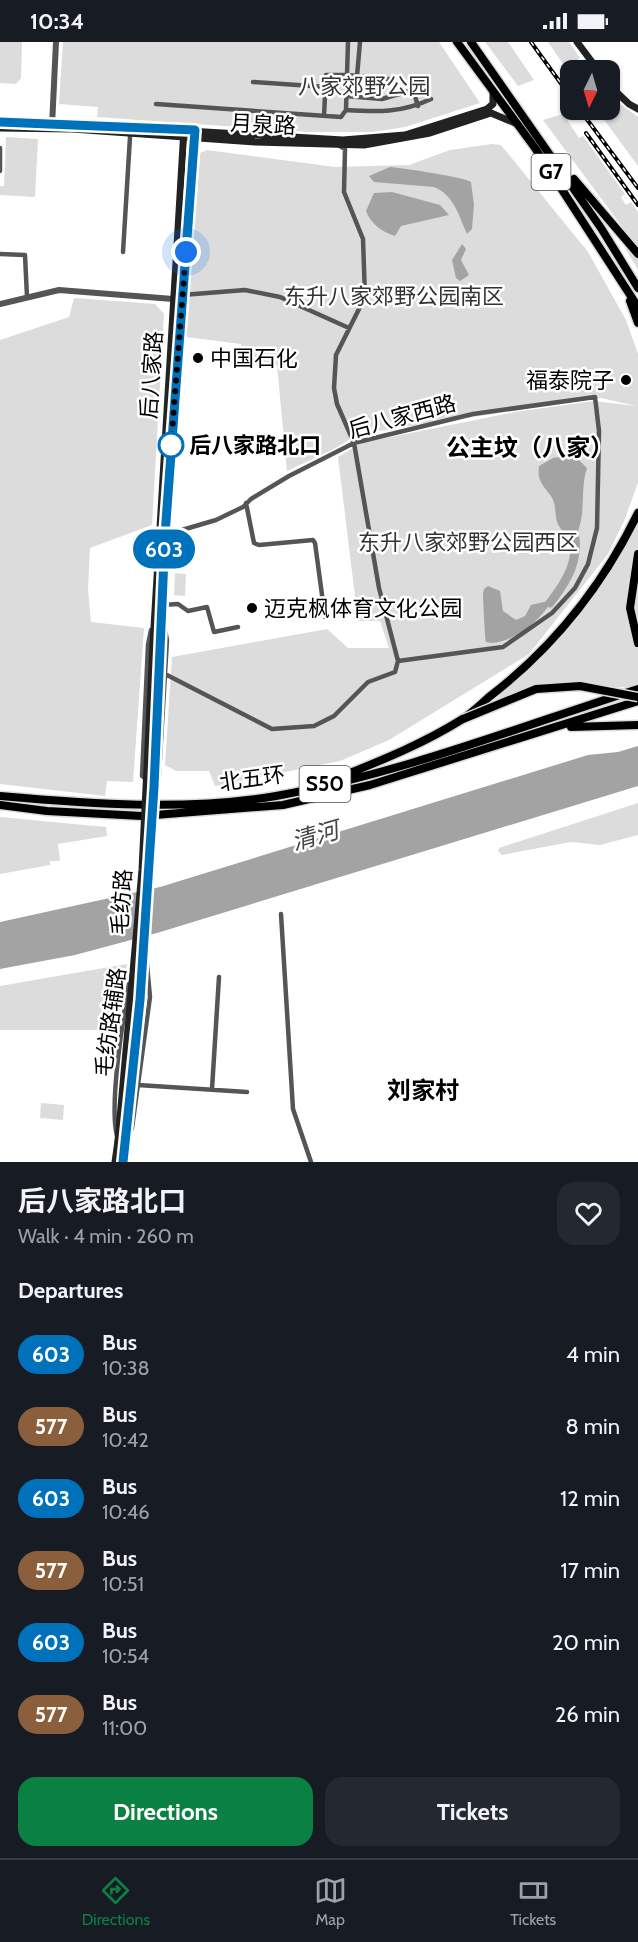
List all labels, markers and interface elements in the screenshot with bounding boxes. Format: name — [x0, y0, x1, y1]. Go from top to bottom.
text: 10:34 — [30, 8, 84, 35]
north arrow — [560, 60, 620, 120]
map controls — [560, 60, 620, 120]
park label: 八家郊野公园 — [298, 73, 430, 100]
street label: 月泉路 — [229, 109, 297, 140]
road number: G7 — [532, 154, 570, 190]
your location — [171, 237, 201, 267]
park label: 东升八家郊野公园南区 — [284, 283, 504, 310]
street label: 后八家路 — [135, 330, 168, 420]
place label: 中国石化 — [210, 345, 298, 372]
marker: 中国石化 — [191, 351, 205, 365]
place label: 福泰院子 — [526, 367, 614, 394]
marker: 福泰院子 — [619, 373, 633, 387]
street label: 后八家西路 — [346, 389, 459, 444]
marker: 后八家路北口 — [158, 432, 184, 458]
place label: 后八家路北口 — [189, 432, 321, 459]
district label: 公主坟（八家） — [446, 433, 614, 462]
park label: 东升八家郊野公园西区 — [358, 529, 578, 556]
line badge: 603 — [130, 530, 198, 568]
text: 603 — [145, 537, 183, 562]
place label: 迈克枫体育文化公园 — [264, 595, 462, 622]
marker: 迈克枫体育文化公园 — [245, 601, 259, 615]
street label: 北五环 — [218, 761, 287, 796]
road number: S50 — [300, 766, 350, 802]
water label: 清河 — [288, 814, 346, 856]
street label: 毛纺路 — [106, 868, 137, 936]
street label: 毛纺路辅路 — [89, 966, 132, 1078]
district label: 刘家村 — [387, 1076, 459, 1105]
button: heart — [557, 1182, 620, 1245]
text: 后八家路北口 — [18, 1184, 186, 1218]
text: Walk · 4 min · 260 m — [18, 1224, 194, 1248]
text: Departures — [18, 1277, 123, 1304]
text: Bus — [102, 1329, 137, 1356]
text: 4 min — [566, 1341, 620, 1368]
text: 603 — [32, 1342, 70, 1367]
text: 10:38 — [102, 1356, 150, 1380]
text: Bus — [102, 1401, 137, 1428]
text: 8 min — [565, 1413, 620, 1440]
text: 577 — [35, 1414, 67, 1439]
text: 10:42 — [102, 1428, 149, 1452]
text: Bus — [102, 1473, 137, 1500]
text: 12 min — [560, 1485, 620, 1512]
text: 603 — [32, 1486, 70, 1511]
text: 10:46 — [102, 1500, 150, 1524]
text: Bus — [102, 1545, 137, 1572]
text: 17 min — [561, 1557, 620, 1584]
text: 577 — [35, 1558, 67, 1583]
text: 10:51 — [102, 1572, 144, 1596]
text: Bus — [102, 1617, 137, 1644]
text: 20 min — [552, 1629, 620, 1656]
text: 603 — [32, 1630, 70, 1655]
text: 10:54 — [102, 1644, 149, 1668]
text: Bus — [102, 1689, 137, 1716]
text: 26 min — [555, 1701, 620, 1728]
text: 577 — [35, 1702, 67, 1727]
text: 11:00 — [102, 1716, 147, 1740]
button: Directions — [18, 1777, 313, 1846]
button: Tickets — [325, 1777, 620, 1846]
tab: Directions — [82, 1874, 150, 1929]
tab: Map — [314, 1874, 347, 1929]
tab: Tickets — [510, 1874, 556, 1929]

